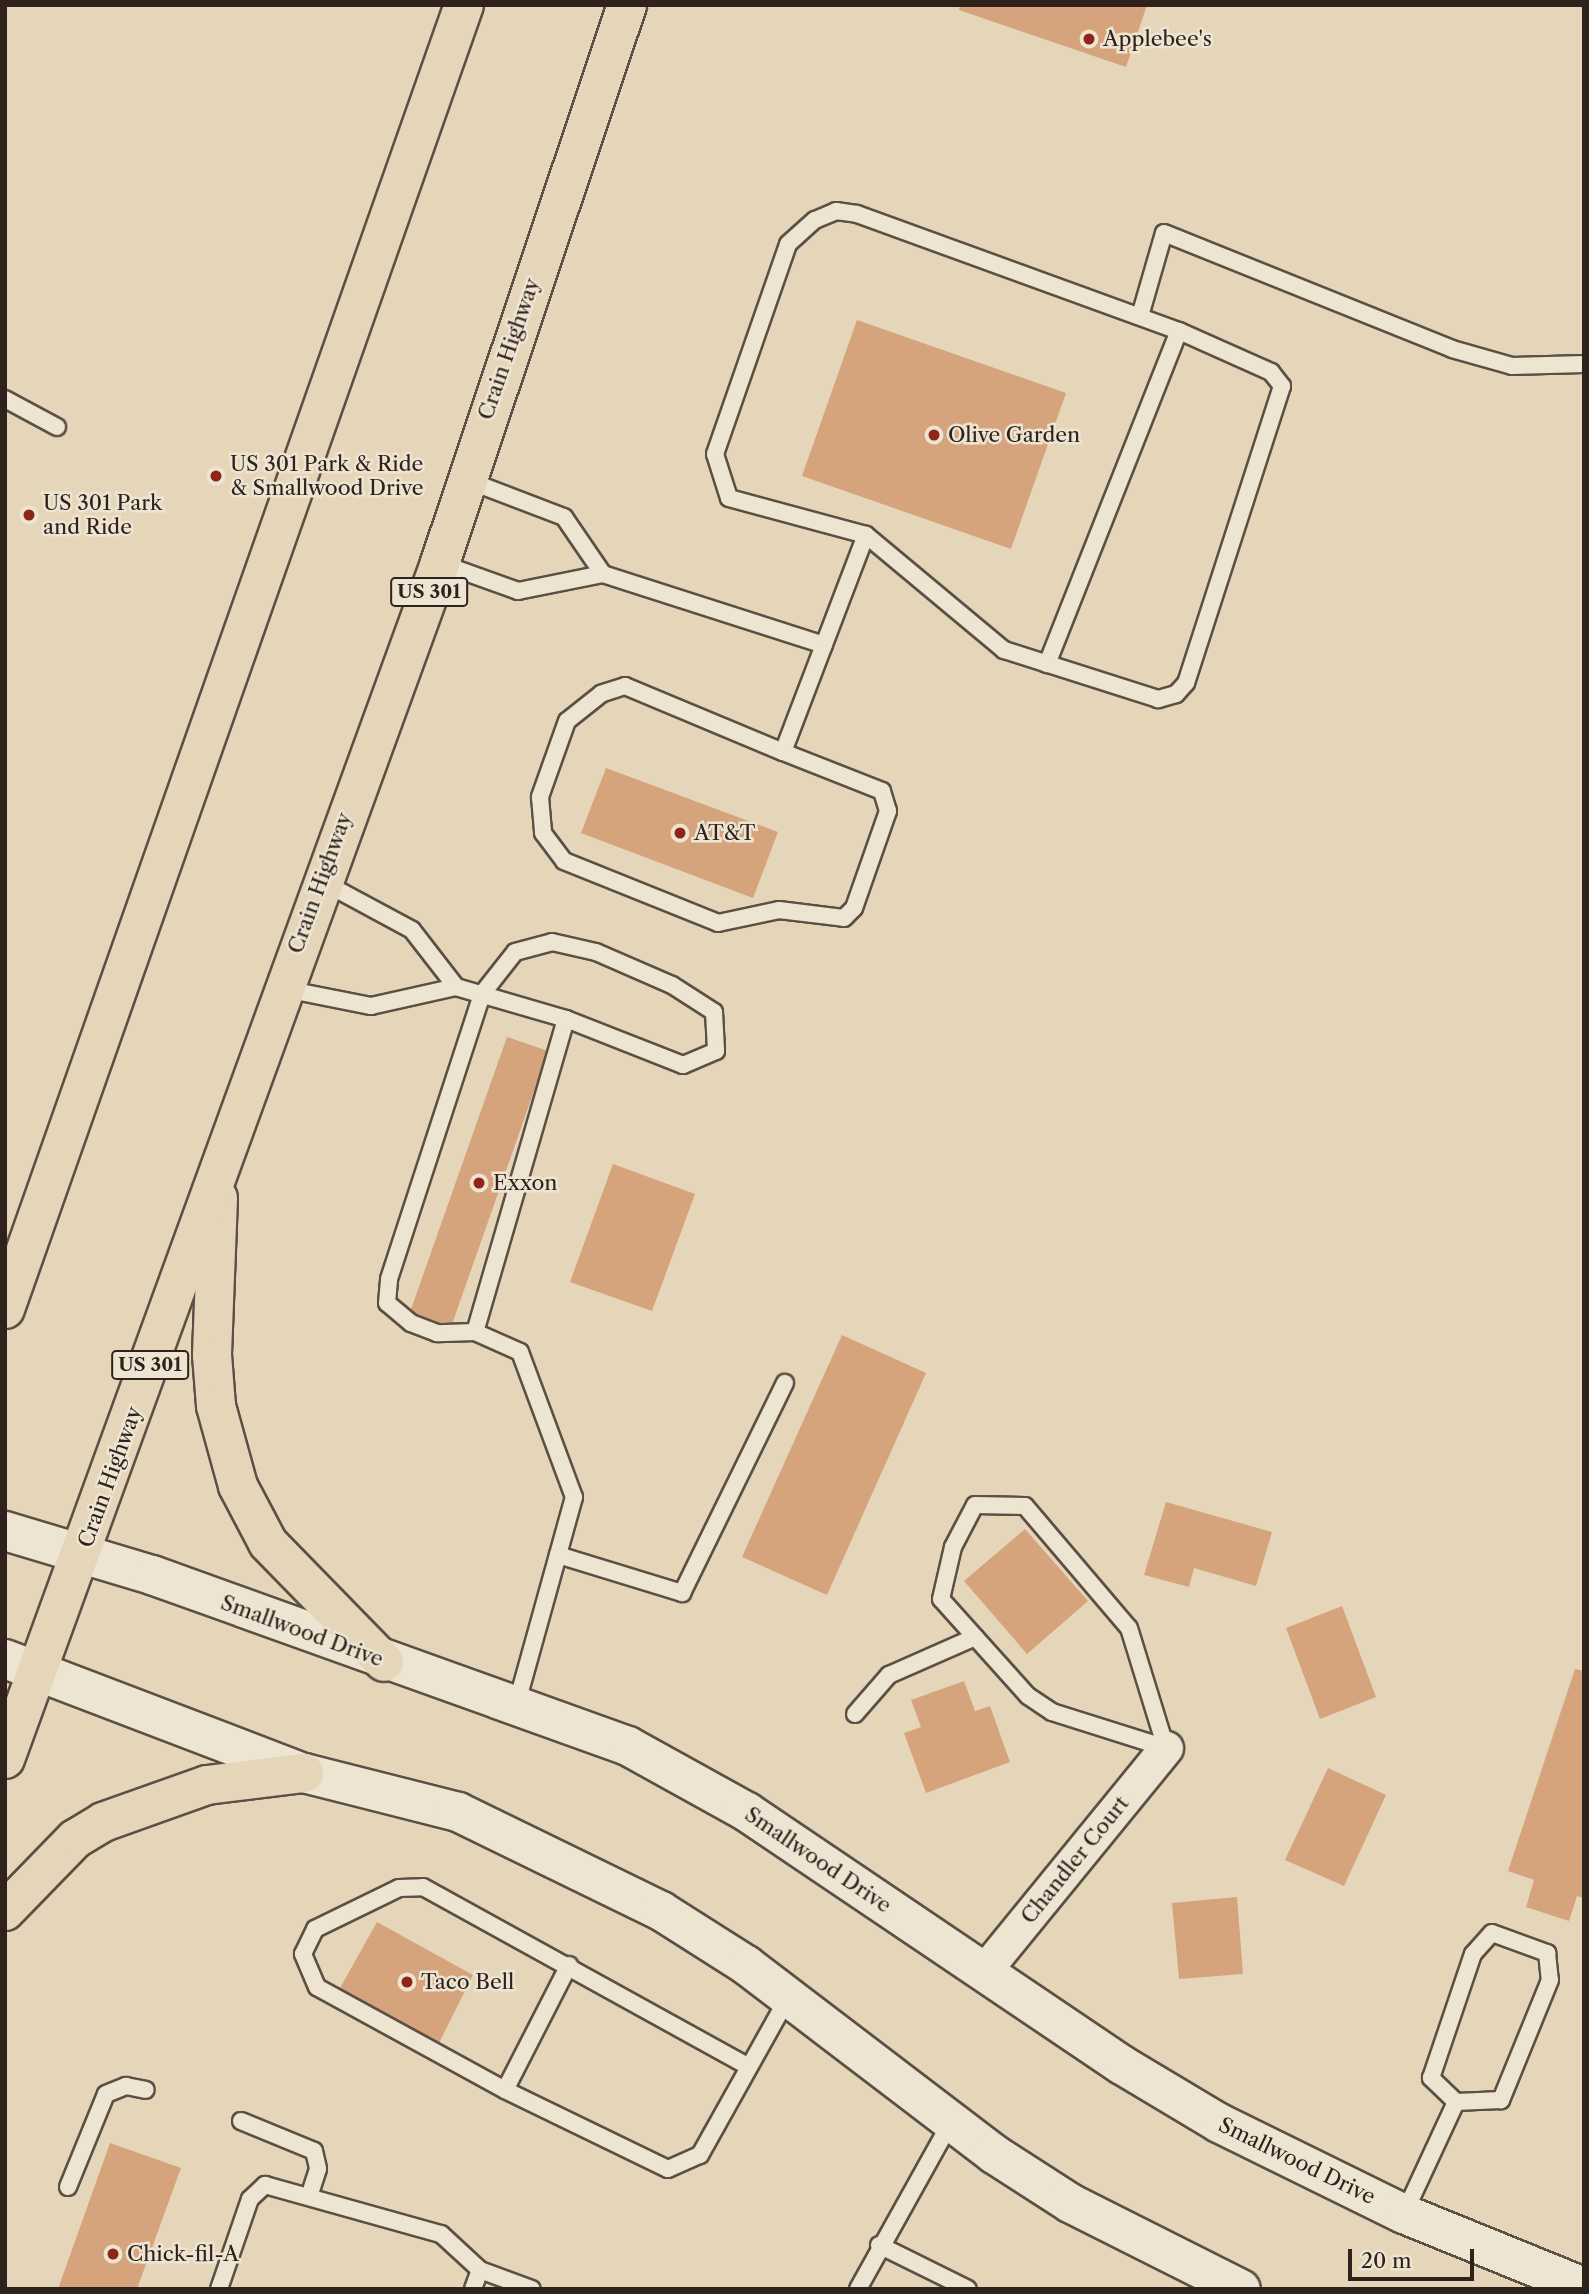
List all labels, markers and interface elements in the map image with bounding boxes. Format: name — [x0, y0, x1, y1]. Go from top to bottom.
place label: Applebee's — [1103, 26, 1212, 52]
marker: Applebee's — [1081, 31, 1097, 47]
street label: Crain Highway — [473, 275, 545, 423]
place label: Olive Garden — [948, 422, 1080, 448]
marker: Olive Garden — [926, 427, 942, 443]
place label: US 301 Park & Ride & Smallwood Drive — [230, 451, 424, 501]
marker: US 301 Park & Ride & Smallwood Drive — [208, 468, 224, 484]
place label: US 301 Park and Ride — [43, 490, 162, 540]
marker: US 301 Park and Ride — [21, 507, 37, 523]
road number: US 301 — [389, 576, 469, 608]
street label: Crain Highway — [283, 809, 357, 957]
place label: AT&T — [694, 820, 756, 846]
marker: AT&T — [672, 825, 688, 841]
place label: Exxon — [493, 1170, 557, 1196]
marker: Exxon — [471, 1175, 487, 1191]
road number: US 301 — [110, 1350, 190, 1380]
street label: Crain Highway — [73, 1403, 147, 1551]
street label: Smallwood Drive — [217, 1590, 387, 1672]
street label: Chandler Court — [1016, 1791, 1134, 1929]
street label: Smallwood Drive — [740, 1802, 896, 1918]
place label: Taco Bell — [421, 1969, 514, 1995]
marker: Taco Bell — [399, 1974, 415, 1990]
street label: Smallwood Drive — [1215, 2112, 1379, 2210]
scale bar — [1351, 2234, 1477, 2278]
place label: Chick-fil-A — [127, 2241, 239, 2267]
marker: Chick-fil-A — [105, 2246, 121, 2262]
text: 20 m — [1361, 2248, 1412, 2273]

